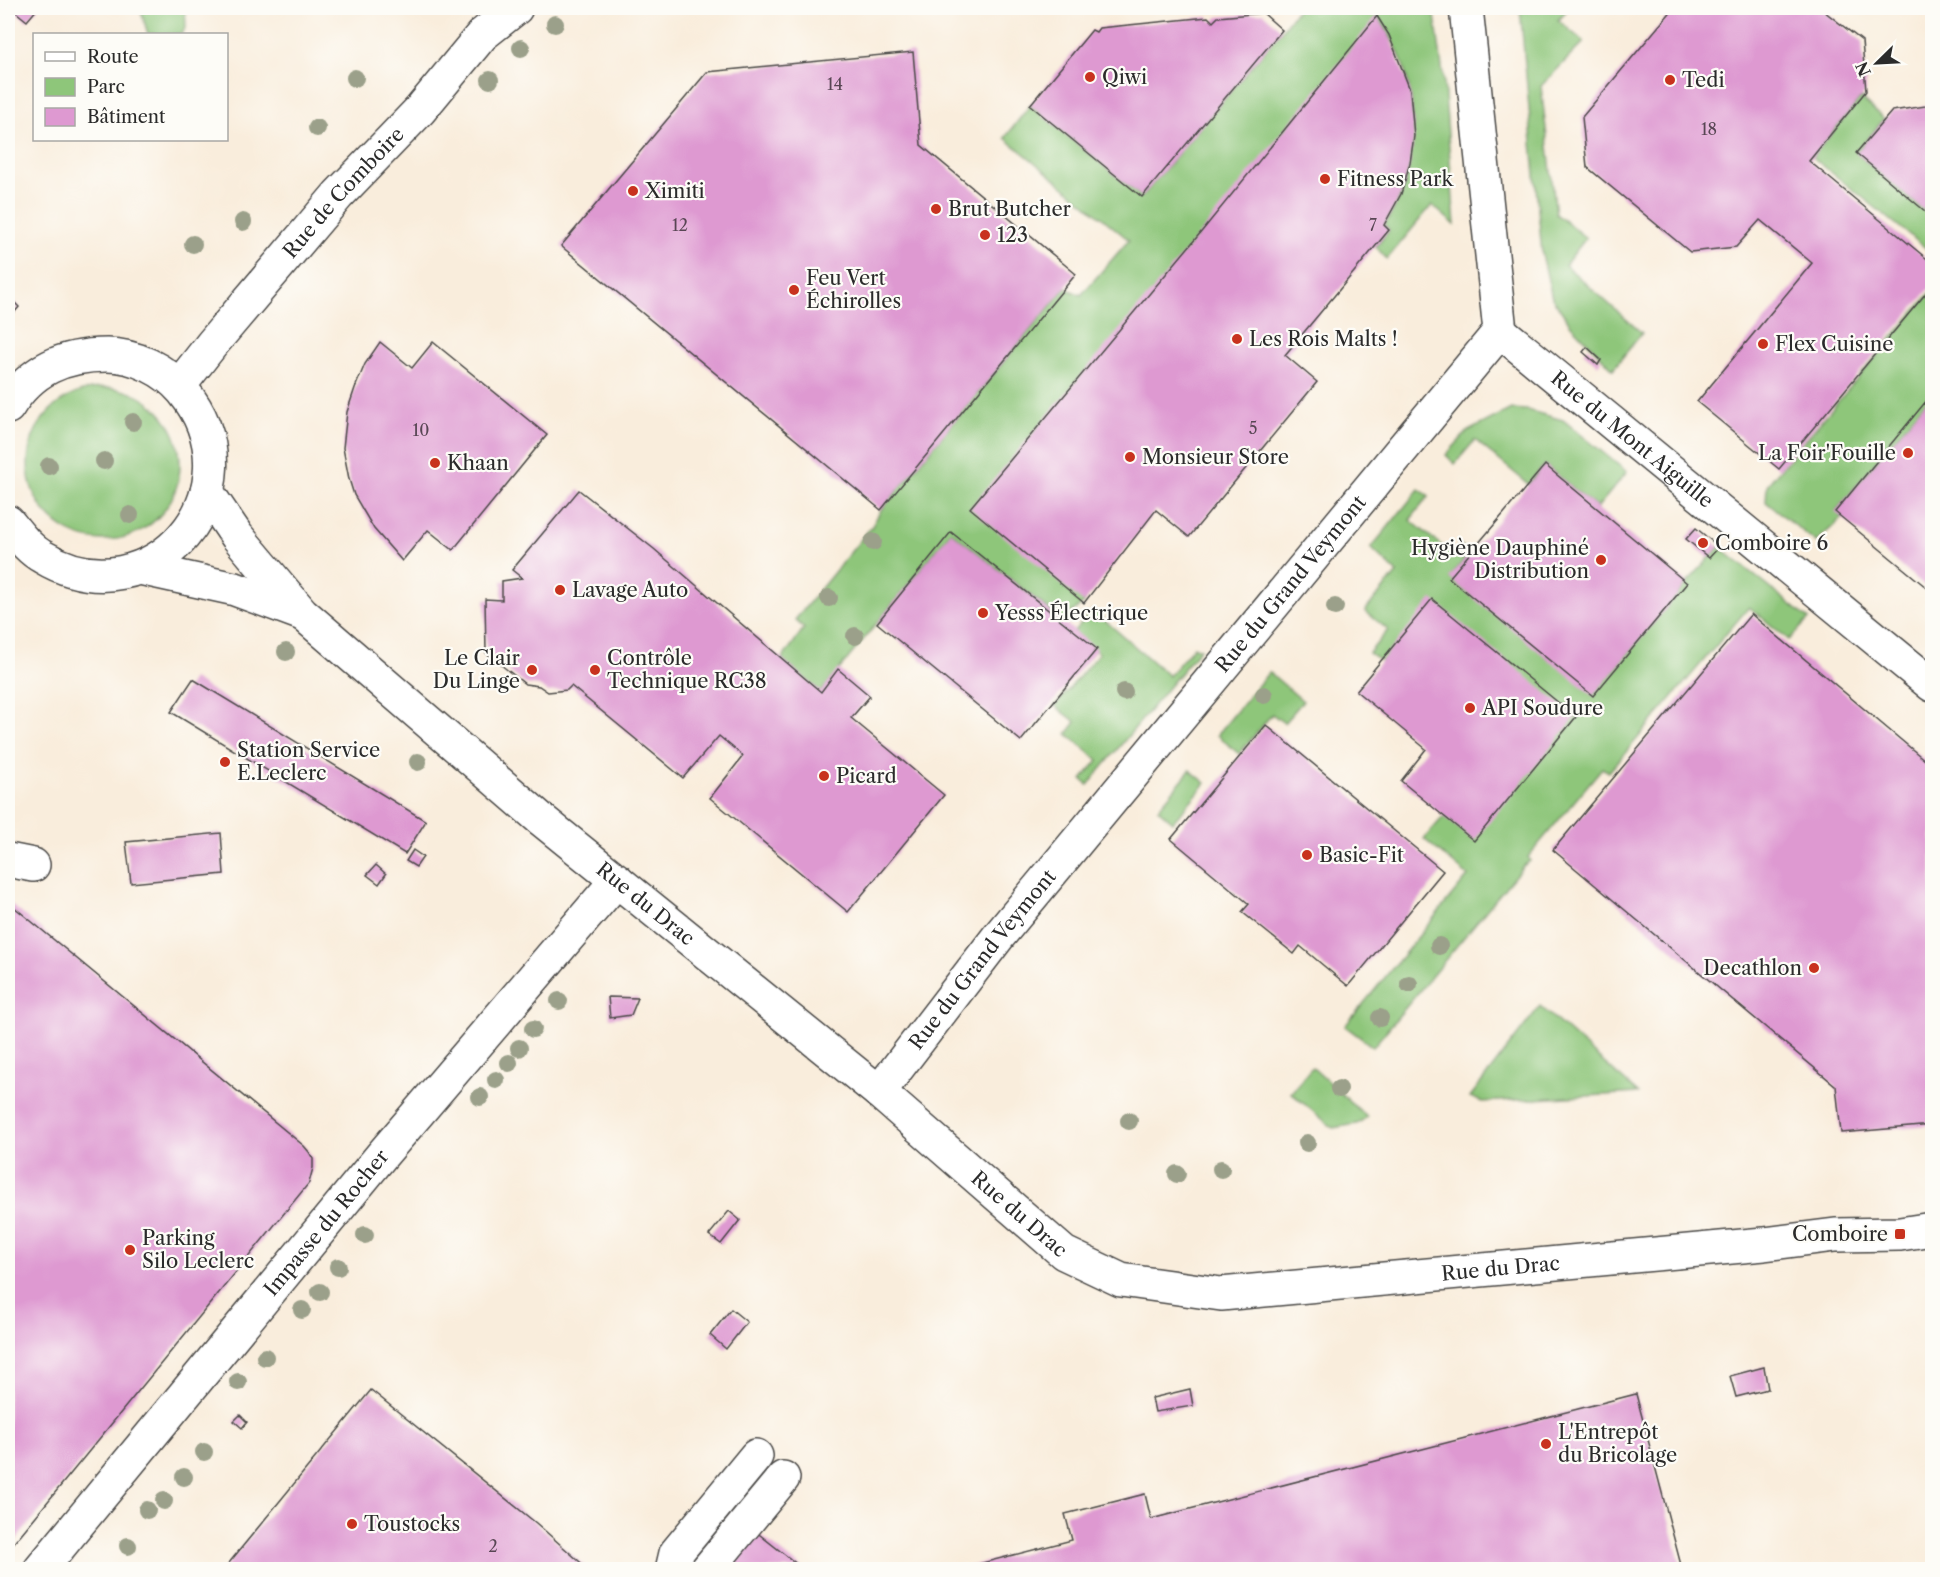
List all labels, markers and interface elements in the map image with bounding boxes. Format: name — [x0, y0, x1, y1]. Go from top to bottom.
legend — [33, 33, 228, 141]
north arrow — [1847, 33, 1907, 93]
text: Route — [87, 46, 139, 68]
text: N — [1851, 59, 1875, 80]
place label: Qiwi — [1102, 65, 1147, 89]
place label: Tedi — [1682, 68, 1725, 92]
marker: Qiwi — [1083, 70, 1097, 84]
marker: Tedi — [1663, 73, 1677, 87]
house number: 14 — [827, 74, 843, 94]
text: Parc — [87, 76, 125, 98]
text: Bâtiment — [87, 106, 166, 128]
house number: 18 — [1701, 119, 1717, 139]
street label: Rue de Comboire — [278, 122, 409, 263]
place label: Fitness Park — [1337, 167, 1454, 191]
marker: Fitness Park — [1318, 172, 1332, 186]
place label: Ximiti — [644, 179, 705, 203]
marker: Ximiti — [626, 184, 640, 198]
place label: Brut Butcher — [948, 197, 1072, 221]
marker: Brut Butcher — [929, 202, 943, 216]
house number: 12 — [672, 215, 688, 235]
house number: 7 — [1369, 215, 1377, 235]
place label: 123 — [997, 223, 1028, 247]
marker: 123 — [978, 228, 992, 242]
place label: Feu Vert Échirolles — [806, 266, 901, 313]
marker: Feu Vert Échirolles — [787, 283, 801, 297]
place label: Les Rois Malts ! — [1249, 327, 1398, 351]
marker: Les Rois Malts ! — [1230, 332, 1244, 346]
place label: Flex Cuisine — [1775, 332, 1893, 356]
marker: Flex Cuisine — [1756, 337, 1770, 351]
street label: Rue du Mont Aiguille — [1546, 366, 1718, 513]
house number: 5 — [1249, 418, 1257, 438]
house number: 10 — [413, 420, 429, 440]
place label: La Foir'Fouille — [1758, 441, 1896, 465]
place label: Monsieur Store — [1142, 445, 1289, 469]
marker: La Foir'Fouille — [1901, 446, 1915, 460]
marker: Monsieur Store — [1123, 450, 1137, 464]
place label: Khaan — [447, 451, 509, 475]
marker: Khaan — [428, 456, 442, 470]
street label: Rue du Grand Veymont — [1210, 490, 1371, 677]
place label: Comboire 6 — [1715, 531, 1828, 555]
place label: Hygiène Dauphiné Distribution — [1411, 536, 1589, 583]
marker: Comboire 6 — [1696, 536, 1710, 550]
marker: Hygiène Dauphiné Distribution — [1594, 553, 1608, 567]
place label: Lavage Auto — [572, 578, 688, 602]
marker: Lavage Auto — [553, 583, 567, 597]
place label: Yesss Électrique — [994, 600, 1148, 625]
marker: Yesss Électrique — [976, 606, 990, 620]
place label: Le Clair Du Linge — [433, 646, 521, 693]
place label: Contrôle Technique RC38 — [607, 646, 767, 693]
marker: Le Clair Du Linge — [525, 663, 539, 677]
marker: Contrôle Technique RC38 — [588, 663, 602, 677]
place label: API Soudure — [1481, 696, 1603, 720]
marker: API Soudure — [1463, 701, 1477, 715]
place label: Station Service E.Leclerc — [237, 738, 380, 785]
marker: Station Service E.Leclerc — [218, 755, 232, 769]
place label: Picard — [836, 764, 897, 788]
marker: Picard — [817, 769, 831, 783]
place label: Basic-Fit — [1319, 843, 1404, 867]
marker: Basic-Fit — [1300, 848, 1314, 862]
street label: Rue du Drac — [592, 857, 699, 950]
street label: Rue du Grand Veymont — [904, 865, 1061, 1054]
place label: Decathlon — [1703, 956, 1802, 980]
marker: Decathlon — [1807, 961, 1821, 975]
street label: Impasse du Rocher — [259, 1144, 394, 1301]
street label: Rue du Drac — [967, 1166, 1072, 1262]
place label: Comboire — [1792, 1222, 1888, 1246]
place label: Parking Silo Leclerc — [142, 1226, 254, 1273]
marker: Comboire — [1893, 1227, 1907, 1241]
marker: Parking Silo Leclerc — [123, 1243, 137, 1257]
street label: Rue du Drac — [1440, 1251, 1561, 1286]
place label: L'Entrepôt du Bricolage — [1558, 1420, 1677, 1467]
marker: L'Entrepôt du Bricolage — [1539, 1437, 1553, 1451]
place label: Toustocks — [364, 1512, 460, 1536]
marker: Toustocks — [345, 1517, 359, 1531]
house number: 2 — [488, 1536, 498, 1556]

